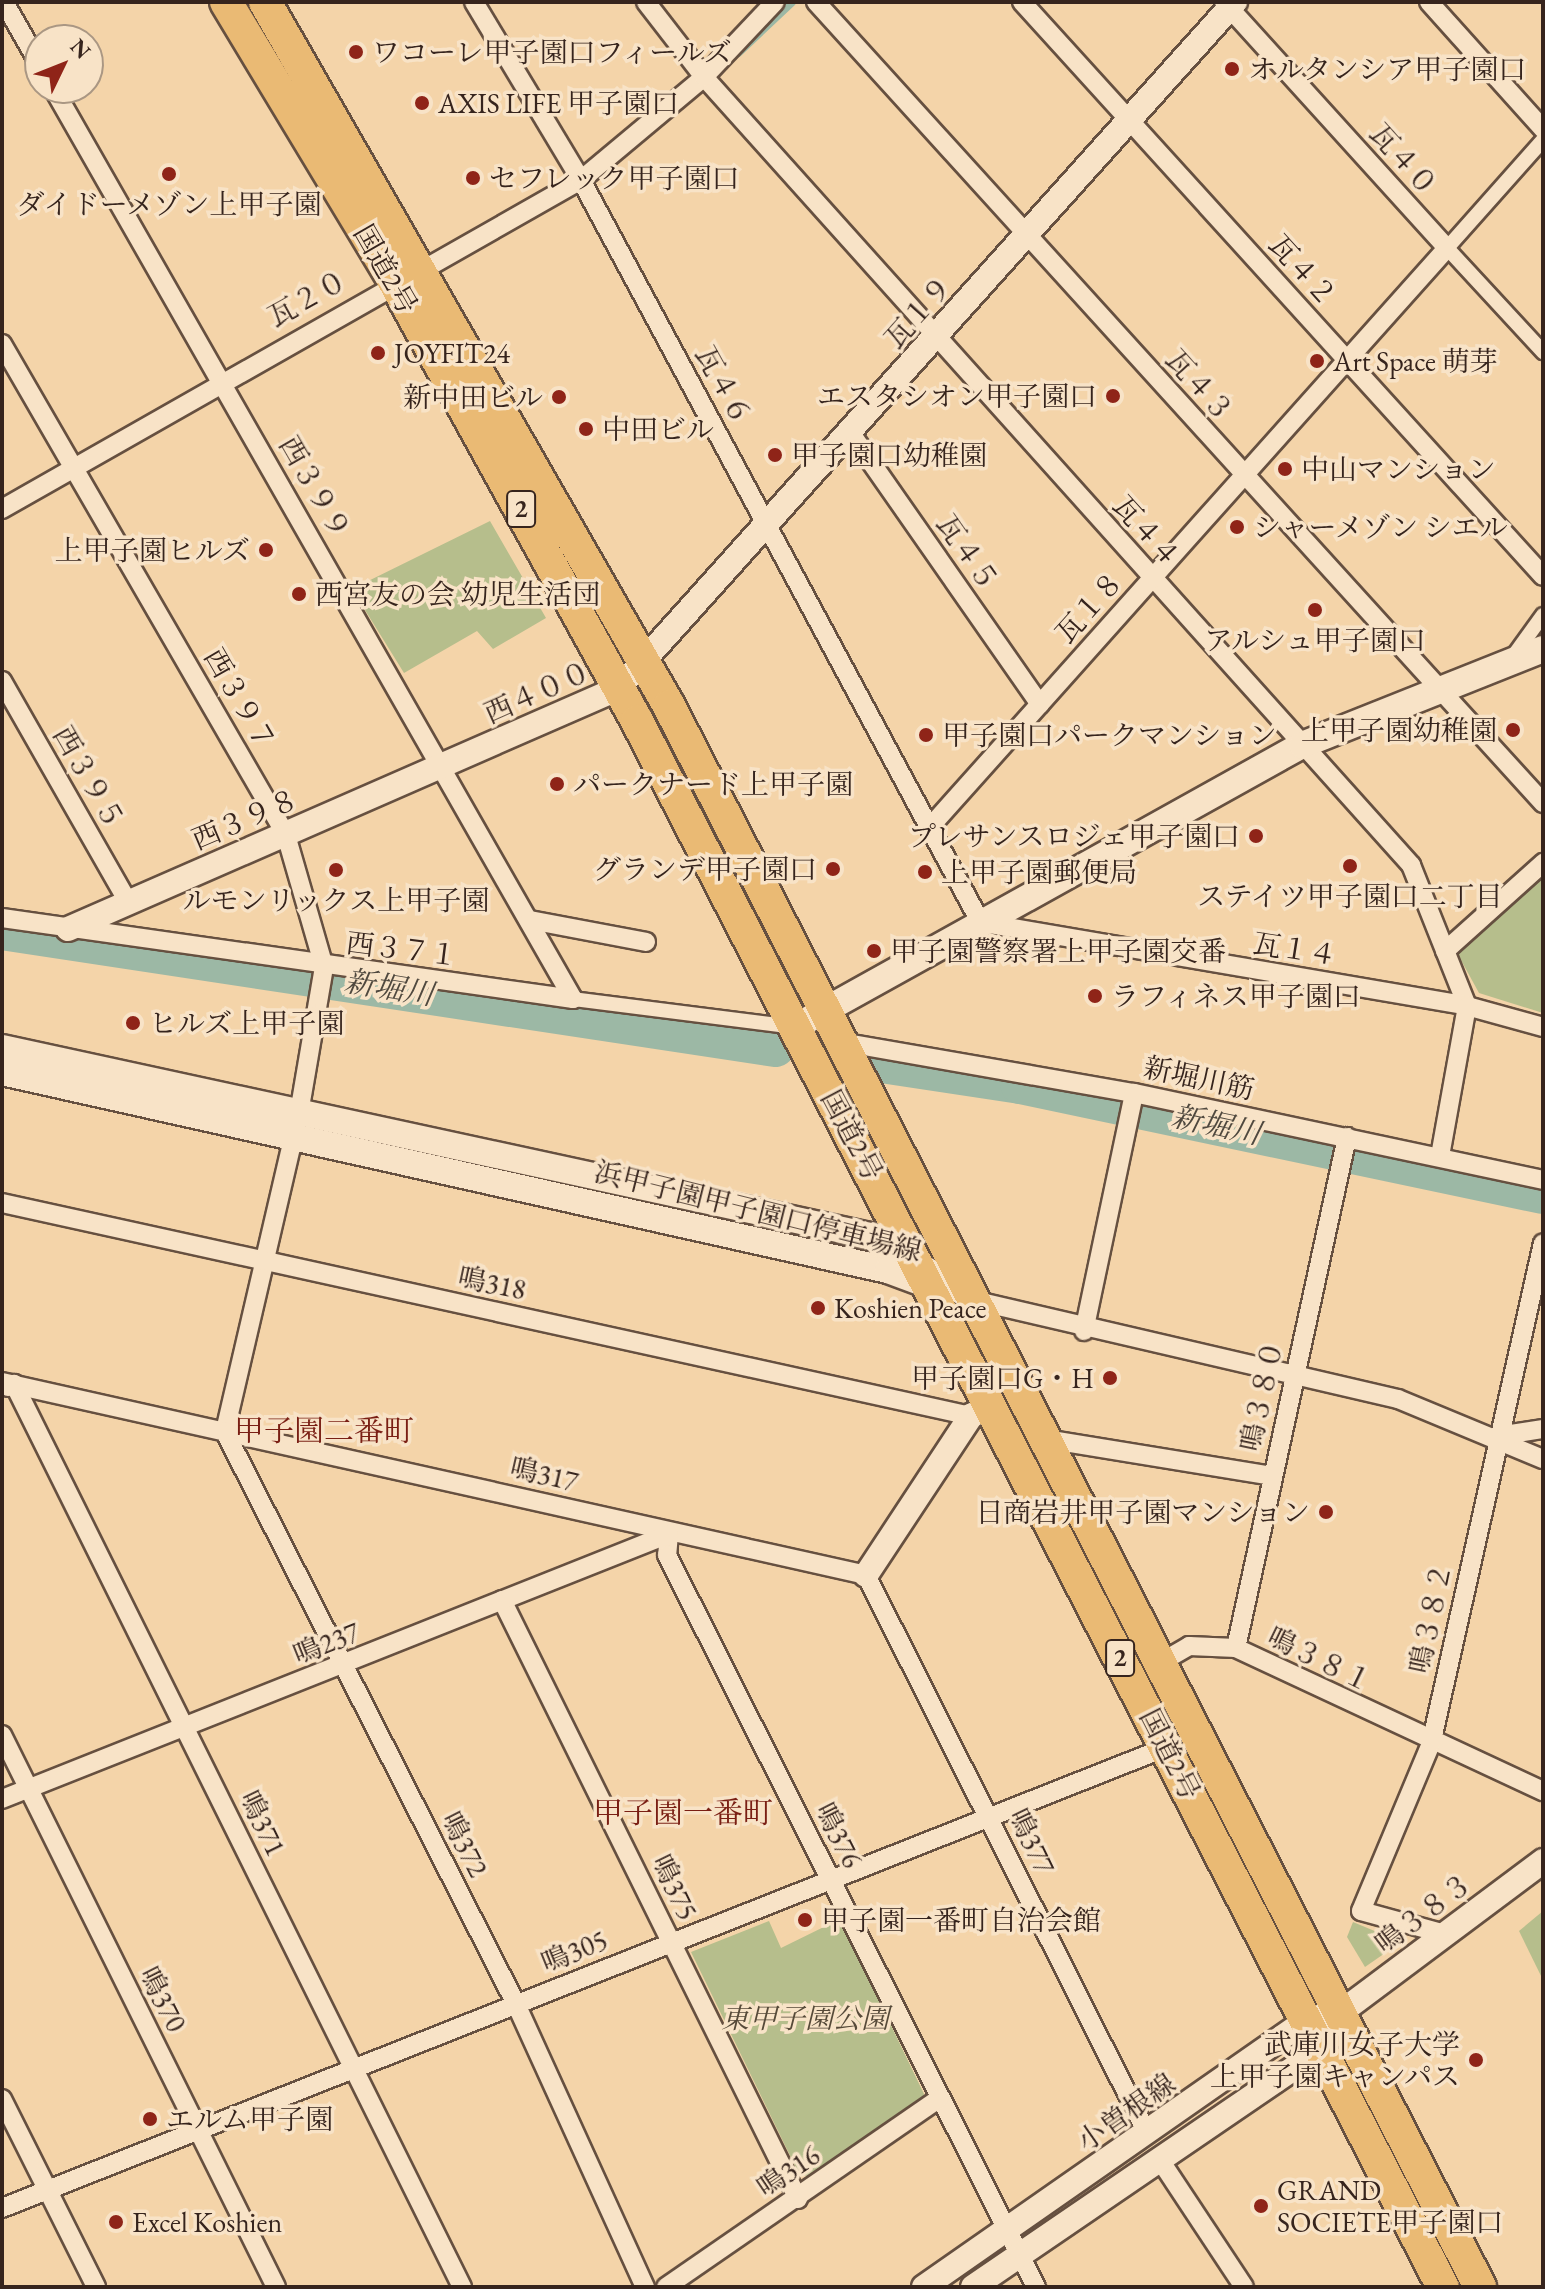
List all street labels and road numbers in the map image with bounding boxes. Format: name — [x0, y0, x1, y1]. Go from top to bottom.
street label: 瓦４０ — [1363, 117, 1445, 201]
street label: 国道2号 — [347, 218, 425, 320]
street label: 瓦４２ — [1262, 228, 1344, 312]
street label: 瓦２０ — [262, 263, 352, 333]
street label: 瓦１９ — [877, 270, 959, 354]
street label: 瓦４６ — [689, 340, 759, 430]
street label: 瓦４３ — [1159, 343, 1241, 427]
street label: 西３９９ — [272, 430, 358, 544]
road number: 2 — [505, 487, 537, 531]
street label: 瓦４４ — [1106, 489, 1188, 573]
street label: 瓦４５ — [930, 508, 1006, 596]
street label: 瓦１８ — [1048, 565, 1130, 649]
street label: 西３９７ — [197, 642, 283, 756]
street label: 西４００ — [479, 654, 595, 730]
street label: 西３９５ — [46, 720, 132, 834]
street label: 西３９８ — [187, 782, 303, 856]
street label: 西３７１ — [344, 926, 460, 972]
street label: 瓦１４ — [1251, 926, 1339, 972]
street label: 新堀川筋 — [1141, 1050, 1257, 1106]
street label: 国道2号 — [814, 1084, 890, 1186]
street label: 浜甲子園甲子園口停車場線 — [591, 1154, 925, 1268]
street label: 鳴318 — [455, 1259, 529, 1307]
street label: 鳴３８０ — [1233, 1338, 1289, 1454]
street label: 鳴317 — [507, 1450, 581, 1498]
street label: 鳴３８２ — [1402, 1560, 1458, 1676]
street label: 鳴237 — [288, 1615, 364, 1671]
street label: 鳴３８１ — [1262, 1619, 1378, 1699]
road number: 2 — [1104, 1636, 1136, 1680]
street label: 国道2号 — [1133, 1703, 1207, 1805]
street label: 鳴371 — [233, 1785, 293, 1861]
street label: 鳴376 — [809, 1797, 869, 1873]
street label: 鳴377 — [1002, 1803, 1062, 1879]
street label: 鳴372 — [435, 1806, 495, 1882]
street label: 鳴375 — [645, 1849, 705, 1925]
street label: 鳴３８３ — [1368, 1866, 1478, 1960]
street label: 鳴305 — [536, 1923, 612, 1979]
street label: 鳴370 — [133, 1961, 193, 2037]
street label: 小曽根線 — [1070, 2066, 1182, 2158]
street label: 鳴316 — [750, 2138, 826, 2204]

